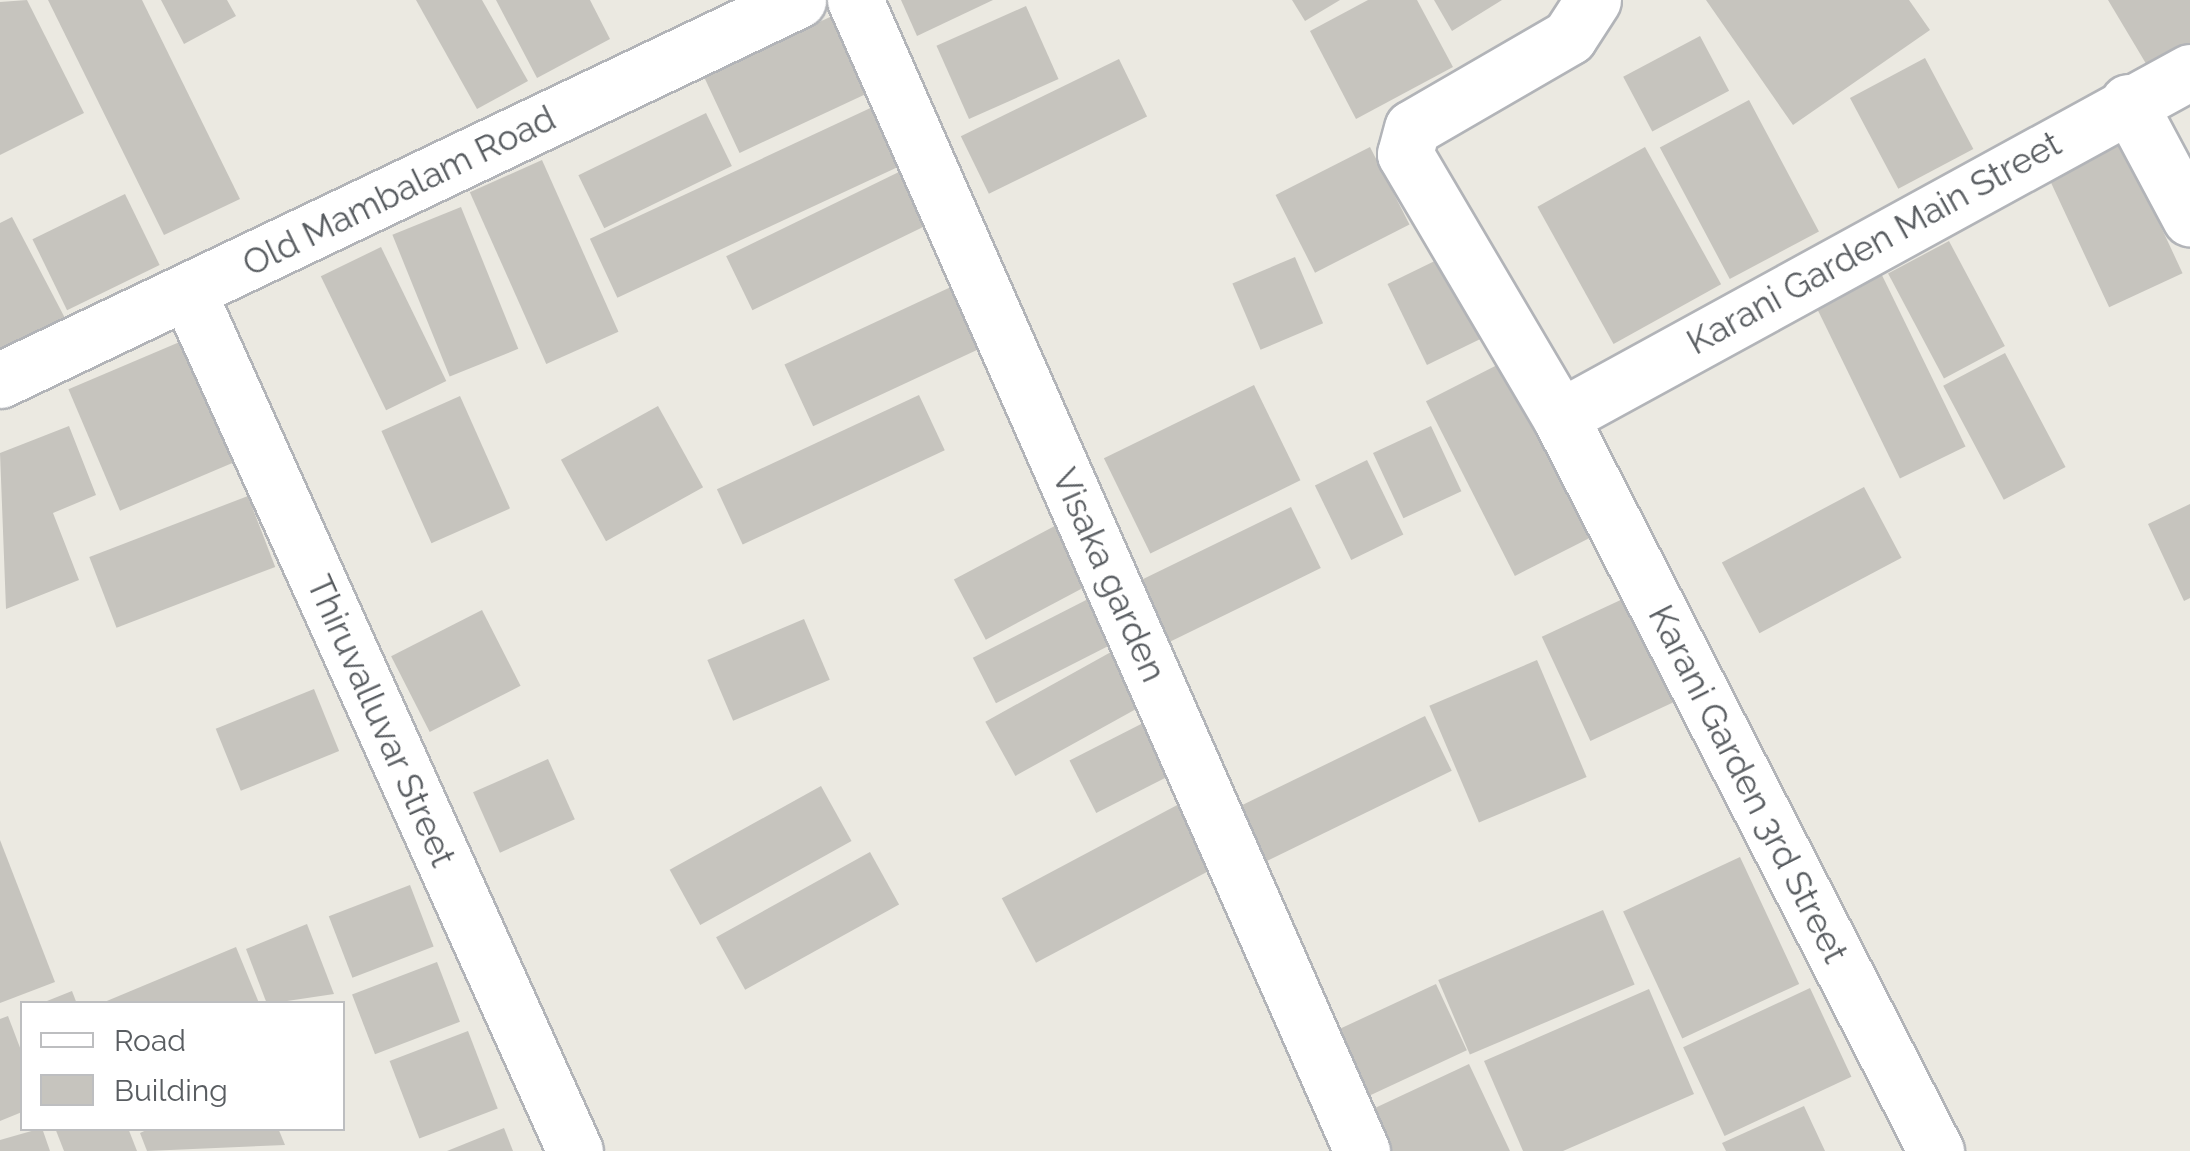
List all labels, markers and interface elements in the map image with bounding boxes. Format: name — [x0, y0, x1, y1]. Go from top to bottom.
street label: Old Mambalam Road — [236, 97, 562, 285]
street label: Karani Garden Main Street — [1680, 123, 2068, 363]
street label: Visaka garden — [1043, 462, 1175, 688]
street label: Thiruvalluvar Street — [298, 569, 464, 873]
street label: Karani Garden 3rd Street — [1639, 598, 1857, 970]
legend — [20, 1001, 345, 1131]
text: Road — [114, 1023, 186, 1058]
text: Building — [114, 1073, 228, 1108]

